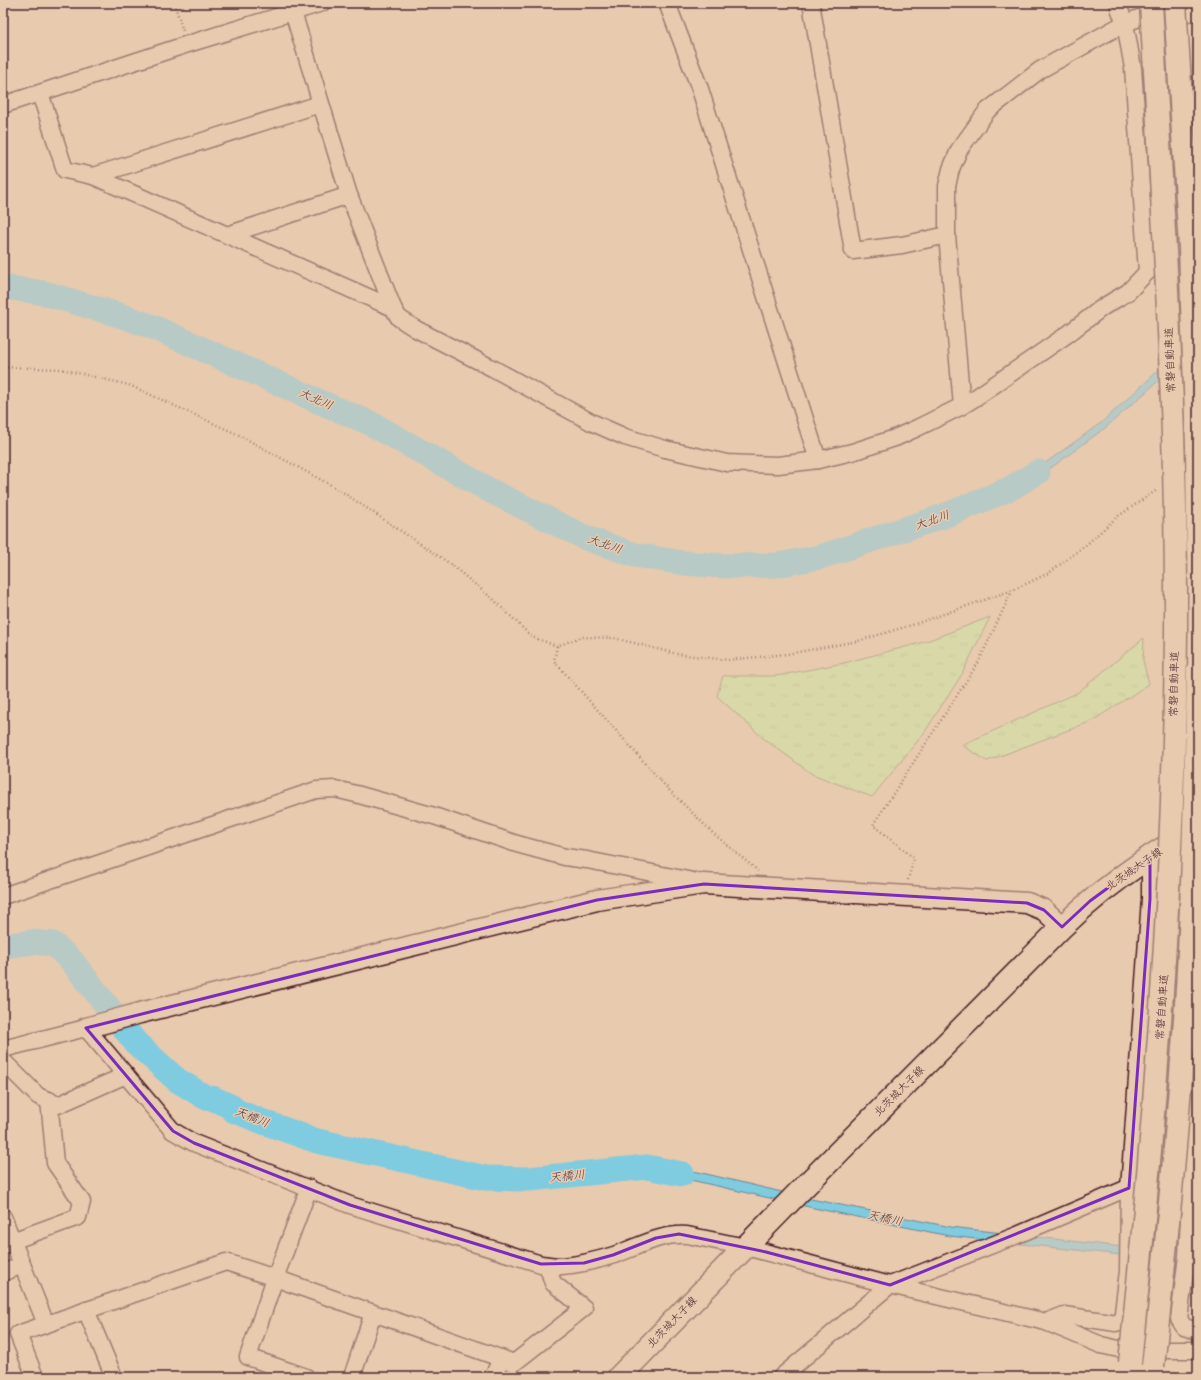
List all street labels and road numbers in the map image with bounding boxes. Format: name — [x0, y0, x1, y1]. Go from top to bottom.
street label: 常磐自動車道 — [1159, 327, 1181, 393]
street label: 常磐自動車道 — [1164, 651, 1184, 717]
street label: 北茨城大子線 — [1102, 842, 1166, 896]
street label: 常磐自動車道 — [1150, 973, 1174, 1041]
street label: 北茨城大子線 — [869, 1061, 929, 1121]
street label: 北茨城大子線 — [642, 1292, 702, 1352]

